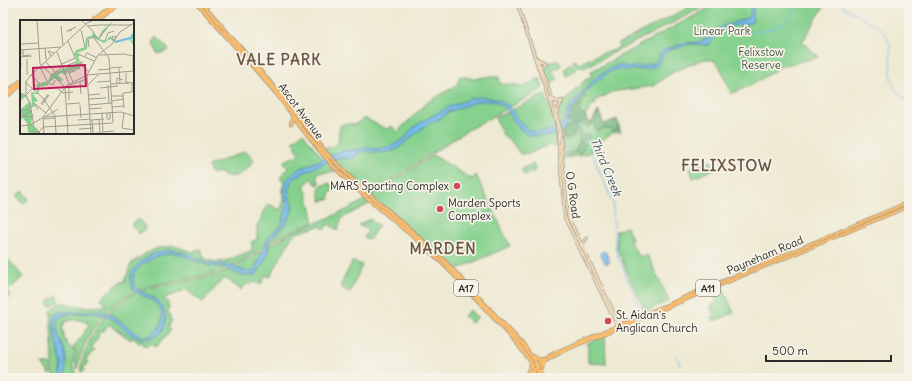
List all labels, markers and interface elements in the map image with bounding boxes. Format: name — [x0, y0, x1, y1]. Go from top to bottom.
inset map — [20, 20, 134, 134]
park label: Linear Park — [694, 24, 751, 38]
park label: Felixstow Reserve — [738, 45, 784, 72]
district label: VALE PARK — [236, 50, 322, 69]
street label: Ascot Avenue — [275, 80, 327, 142]
water label: Third Creek — [587, 135, 626, 199]
district label: FELIXSTOW — [681, 156, 773, 175]
street label: O G Road — [563, 171, 583, 220]
place label: MARS Sporting Complex — [330, 179, 450, 193]
marker: MARS Sporting Complex — [452, 181, 462, 191]
place label: Marden Sports Complex — [448, 196, 521, 223]
marker: Marden Sports Complex — [435, 204, 445, 214]
street label: Payneham Road — [725, 232, 806, 277]
district label: MARDEN — [409, 239, 477, 258]
road number: A17 — [454, 280, 478, 296]
road number: A11 — [696, 280, 720, 296]
place label: St. Aidan's Anglican Church — [616, 308, 698, 335]
marker: St. Aidan's Anglican Church — [603, 316, 613, 326]
scale bar — [766, 337, 891, 363]
text: 500 m — [772, 343, 809, 358]

